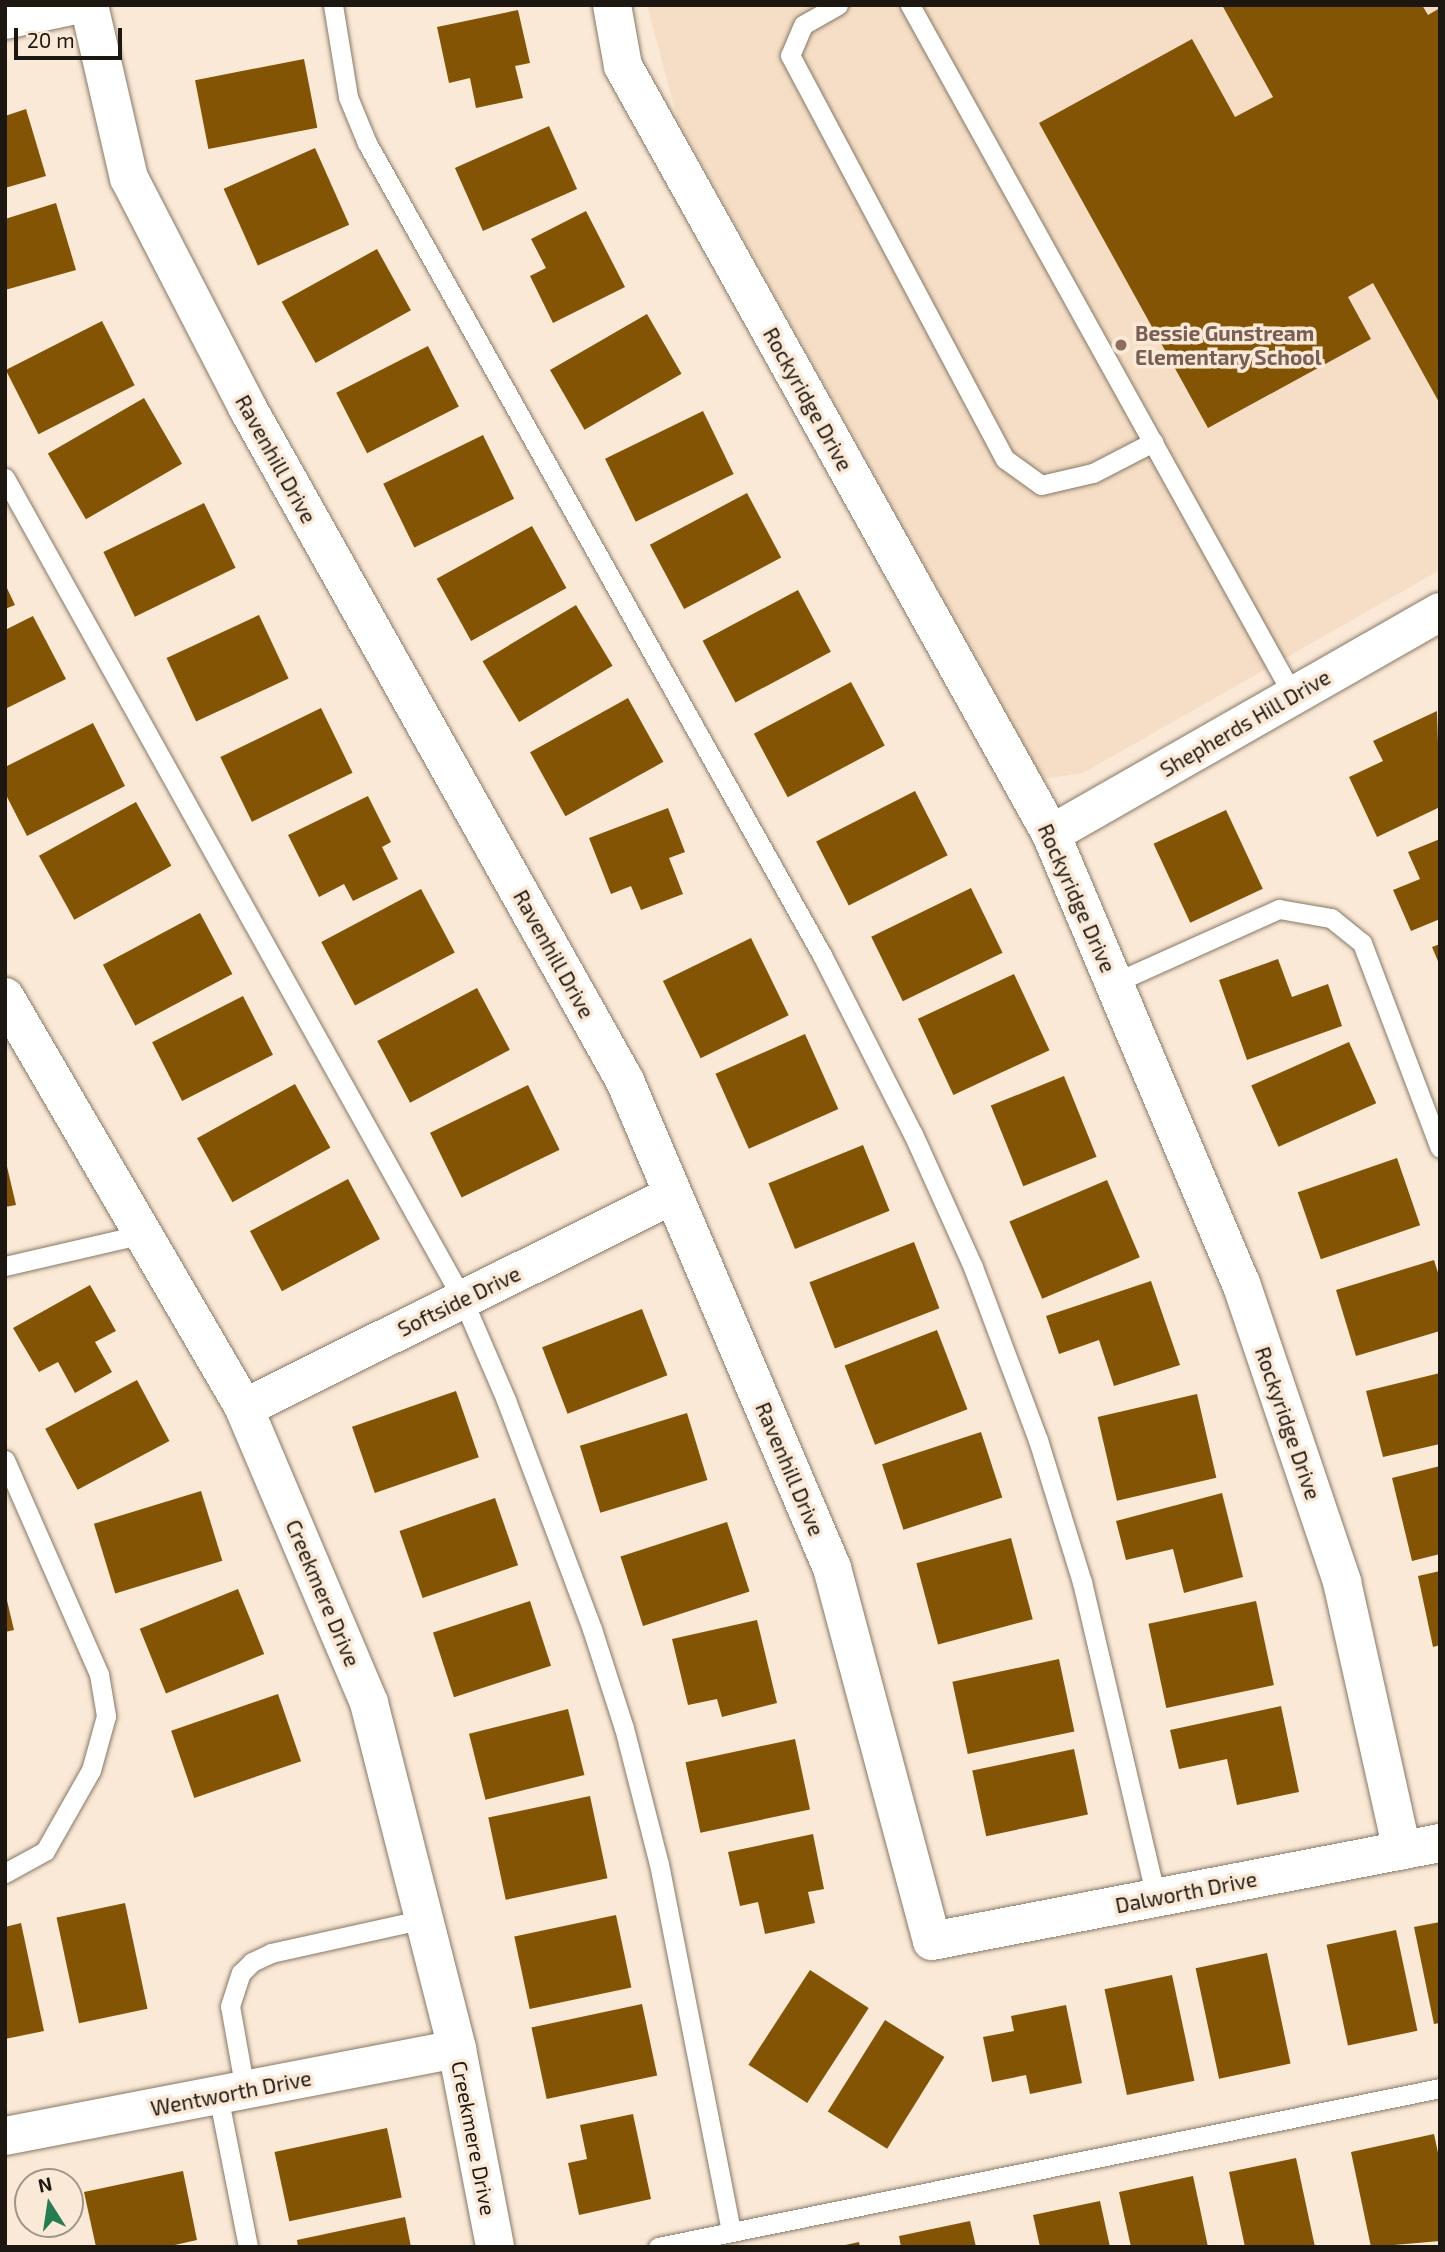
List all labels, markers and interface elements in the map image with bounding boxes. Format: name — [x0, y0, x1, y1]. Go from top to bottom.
scale bar — [18, 14, 126, 58]
text: 20 m — [27, 27, 75, 52]
place label: Bessie Gunstream Elementary School — [1135, 320, 1322, 370]
street label: Rockyridge Drive — [758, 323, 858, 475]
marker: Bessie Gunstream Elementary School — [1113, 337, 1129, 353]
street label: Ravenhill Drive — [230, 390, 322, 528]
street label: Shepherds Hill Drive — [1155, 664, 1335, 782]
street label: Rockyridge Drive — [1033, 820, 1121, 976]
street label: Ravenhill Drive — [508, 885, 600, 1023]
street label: Softside Drive — [394, 1260, 524, 1342]
street label: Rockyridge Drive — [1250, 1343, 1326, 1503]
street label: Ravenhill Drive — [750, 1398, 830, 1540]
street label: Creekmere Drive — [281, 1516, 365, 1670]
street label: Dalworth Drive — [1113, 1866, 1259, 1918]
street label: Creekmere Drive — [447, 2059, 501, 2217]
street label: Wentworth Drive — [148, 2065, 314, 2121]
north arrow — [14, 2168, 84, 2238]
text: N — [36, 2171, 54, 2197]

